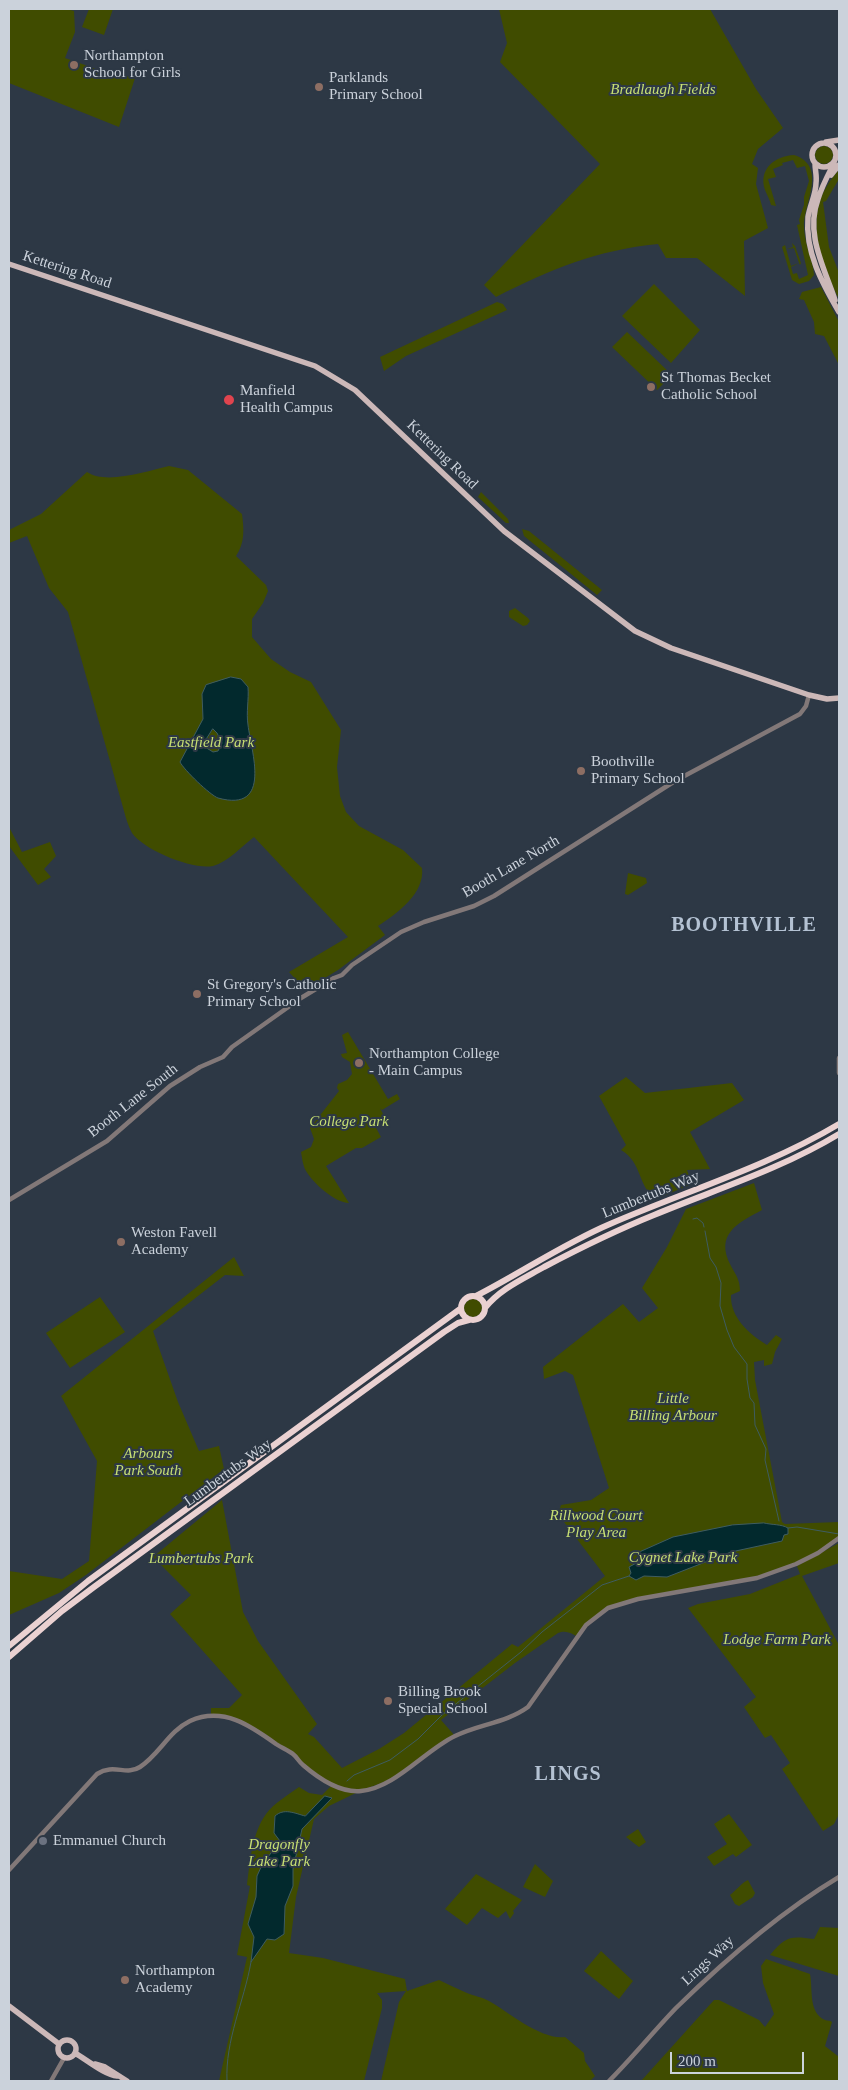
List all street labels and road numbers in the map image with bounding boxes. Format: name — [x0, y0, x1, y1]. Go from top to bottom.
street label: Kettering Road — [20, 247, 114, 293]
street label: Kettering Road — [403, 417, 481, 493]
street label: Booth Lane North — [459, 832, 563, 902]
street label: Booth Lane South — [84, 1060, 182, 1142]
street label: Lumbertubs Way — [600, 1167, 702, 1223]
street label: Lumbertubs Way — [181, 1435, 275, 1511]
street label: Lings Way — [678, 1932, 738, 1990]

